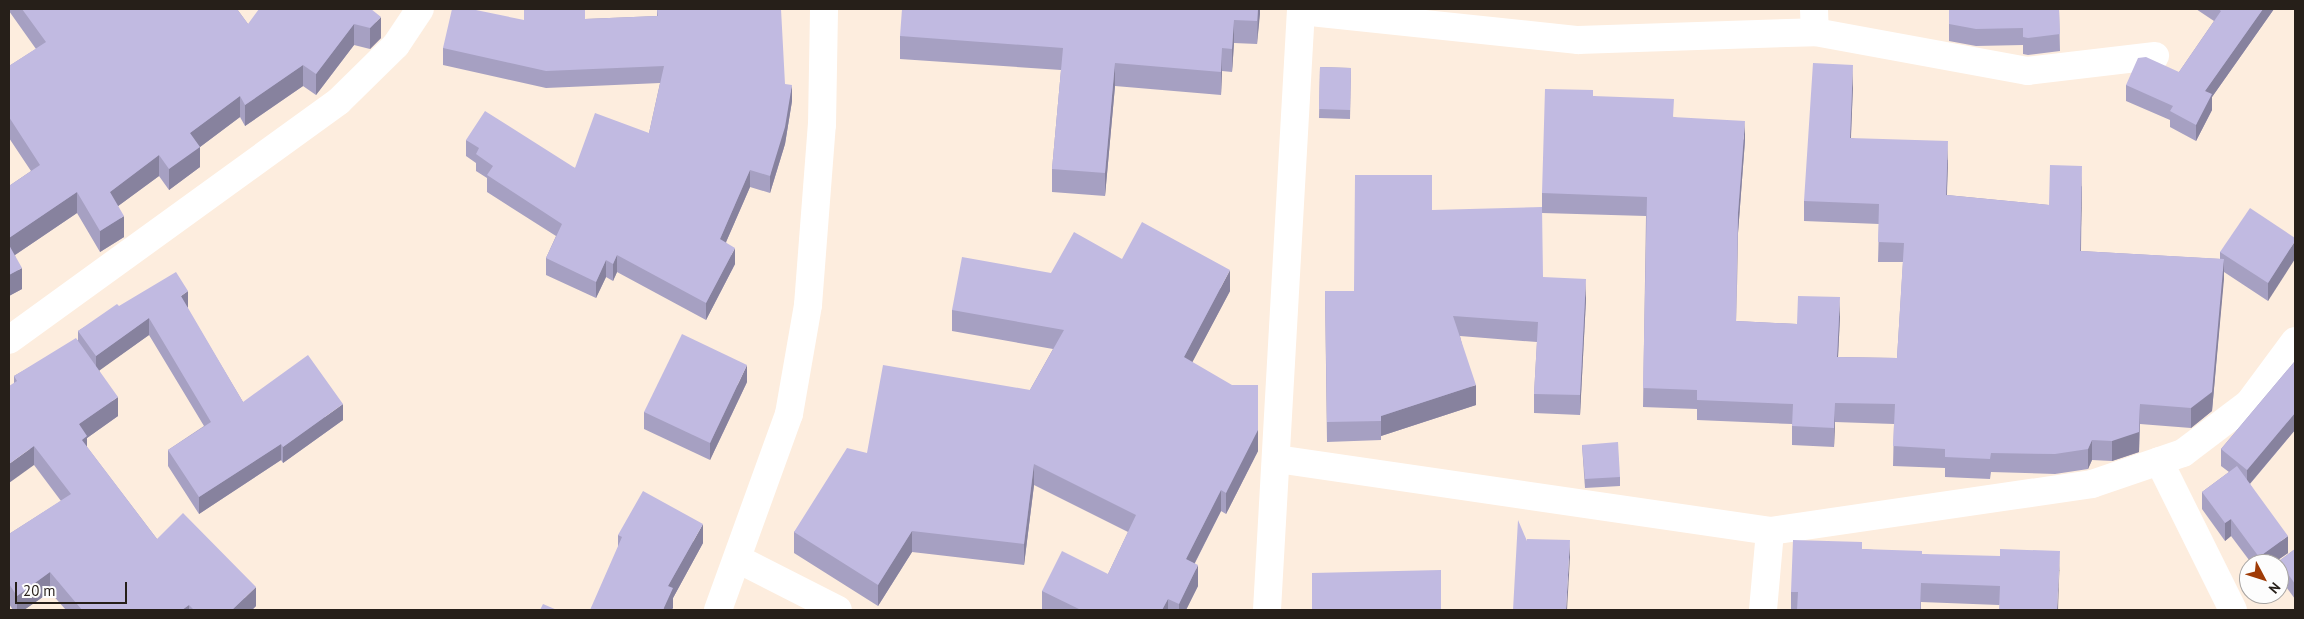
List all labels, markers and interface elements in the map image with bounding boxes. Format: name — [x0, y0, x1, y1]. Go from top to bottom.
north arrow — [2239, 554, 2289, 604]
scale bar — [18, 572, 130, 604]
text: N — [2265, 579, 2285, 597]
text: 20 m — [23, 581, 56, 600]

